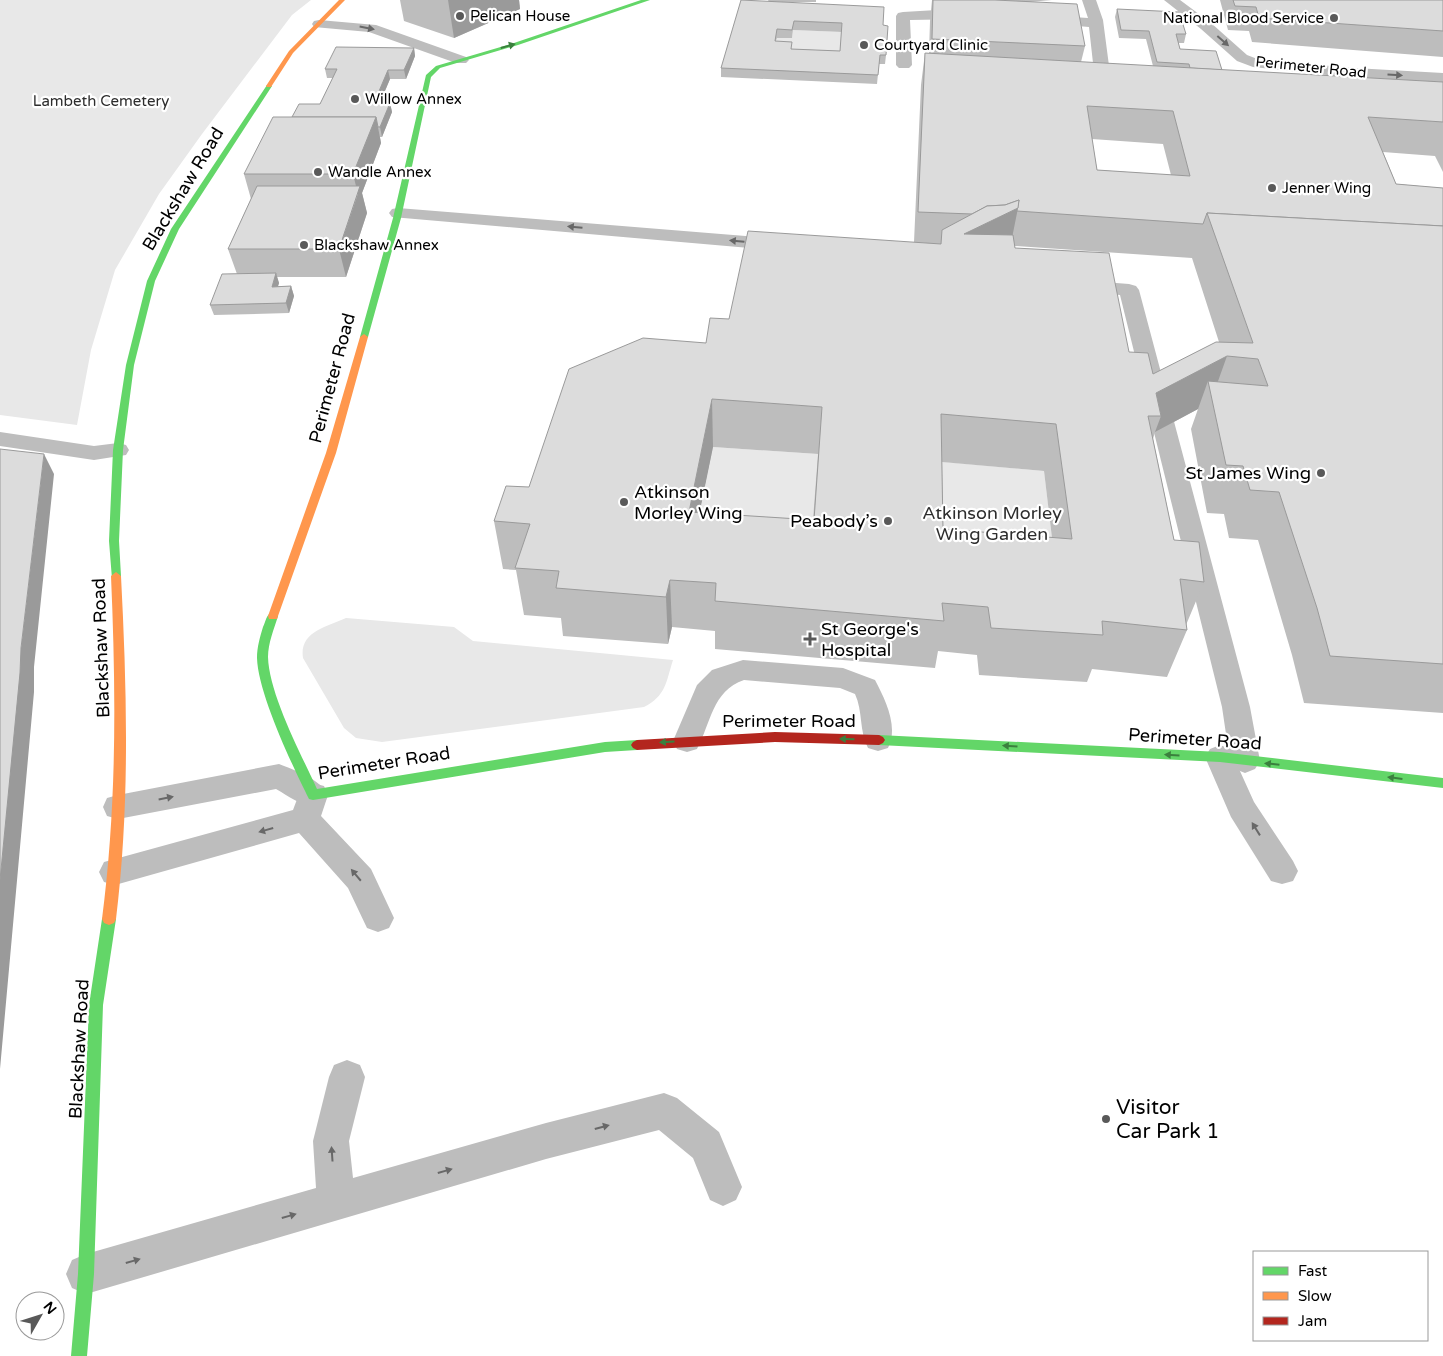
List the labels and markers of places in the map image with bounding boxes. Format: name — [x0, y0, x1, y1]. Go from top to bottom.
place label: Pelican House — [470, 7, 570, 25]
place label: National Blood Service — [1163, 9, 1324, 27]
marker: Pelican House — [454, 10, 466, 22]
marker: National Blood Service — [1328, 12, 1340, 24]
place label: Courtyard Clinic — [874, 36, 988, 54]
marker: Courtyard Clinic — [858, 39, 870, 51]
place label: Willow Annex — [365, 90, 462, 108]
marker: Willow Annex — [349, 93, 361, 105]
place label: Wandle Annex — [328, 163, 432, 181]
marker: Wandle Annex — [312, 166, 324, 178]
place label: Jenner Wing — [1282, 179, 1371, 197]
marker: Jenner Wing — [1266, 182, 1278, 194]
place label: Blackshaw Annex — [314, 236, 439, 254]
marker: Blackshaw Annex — [298, 239, 310, 251]
place label: St James Wing — [1185, 462, 1311, 484]
marker: St James Wing — [1315, 467, 1327, 479]
place label: Atkinson Morley Wing — [634, 481, 743, 524]
marker: Atkinson Morley Wing — [618, 496, 630, 508]
place label: Peabody’s — [790, 510, 878, 532]
marker: Peabody’s — [882, 515, 894, 527]
place label: St George's Hospital — [821, 618, 919, 661]
marker: St George's Hospital — [803, 632, 817, 646]
place label: Visitor Car Park 1 — [1116, 1095, 1219, 1144]
marker: Visitor Car Park 1 — [1100, 1113, 1112, 1125]

